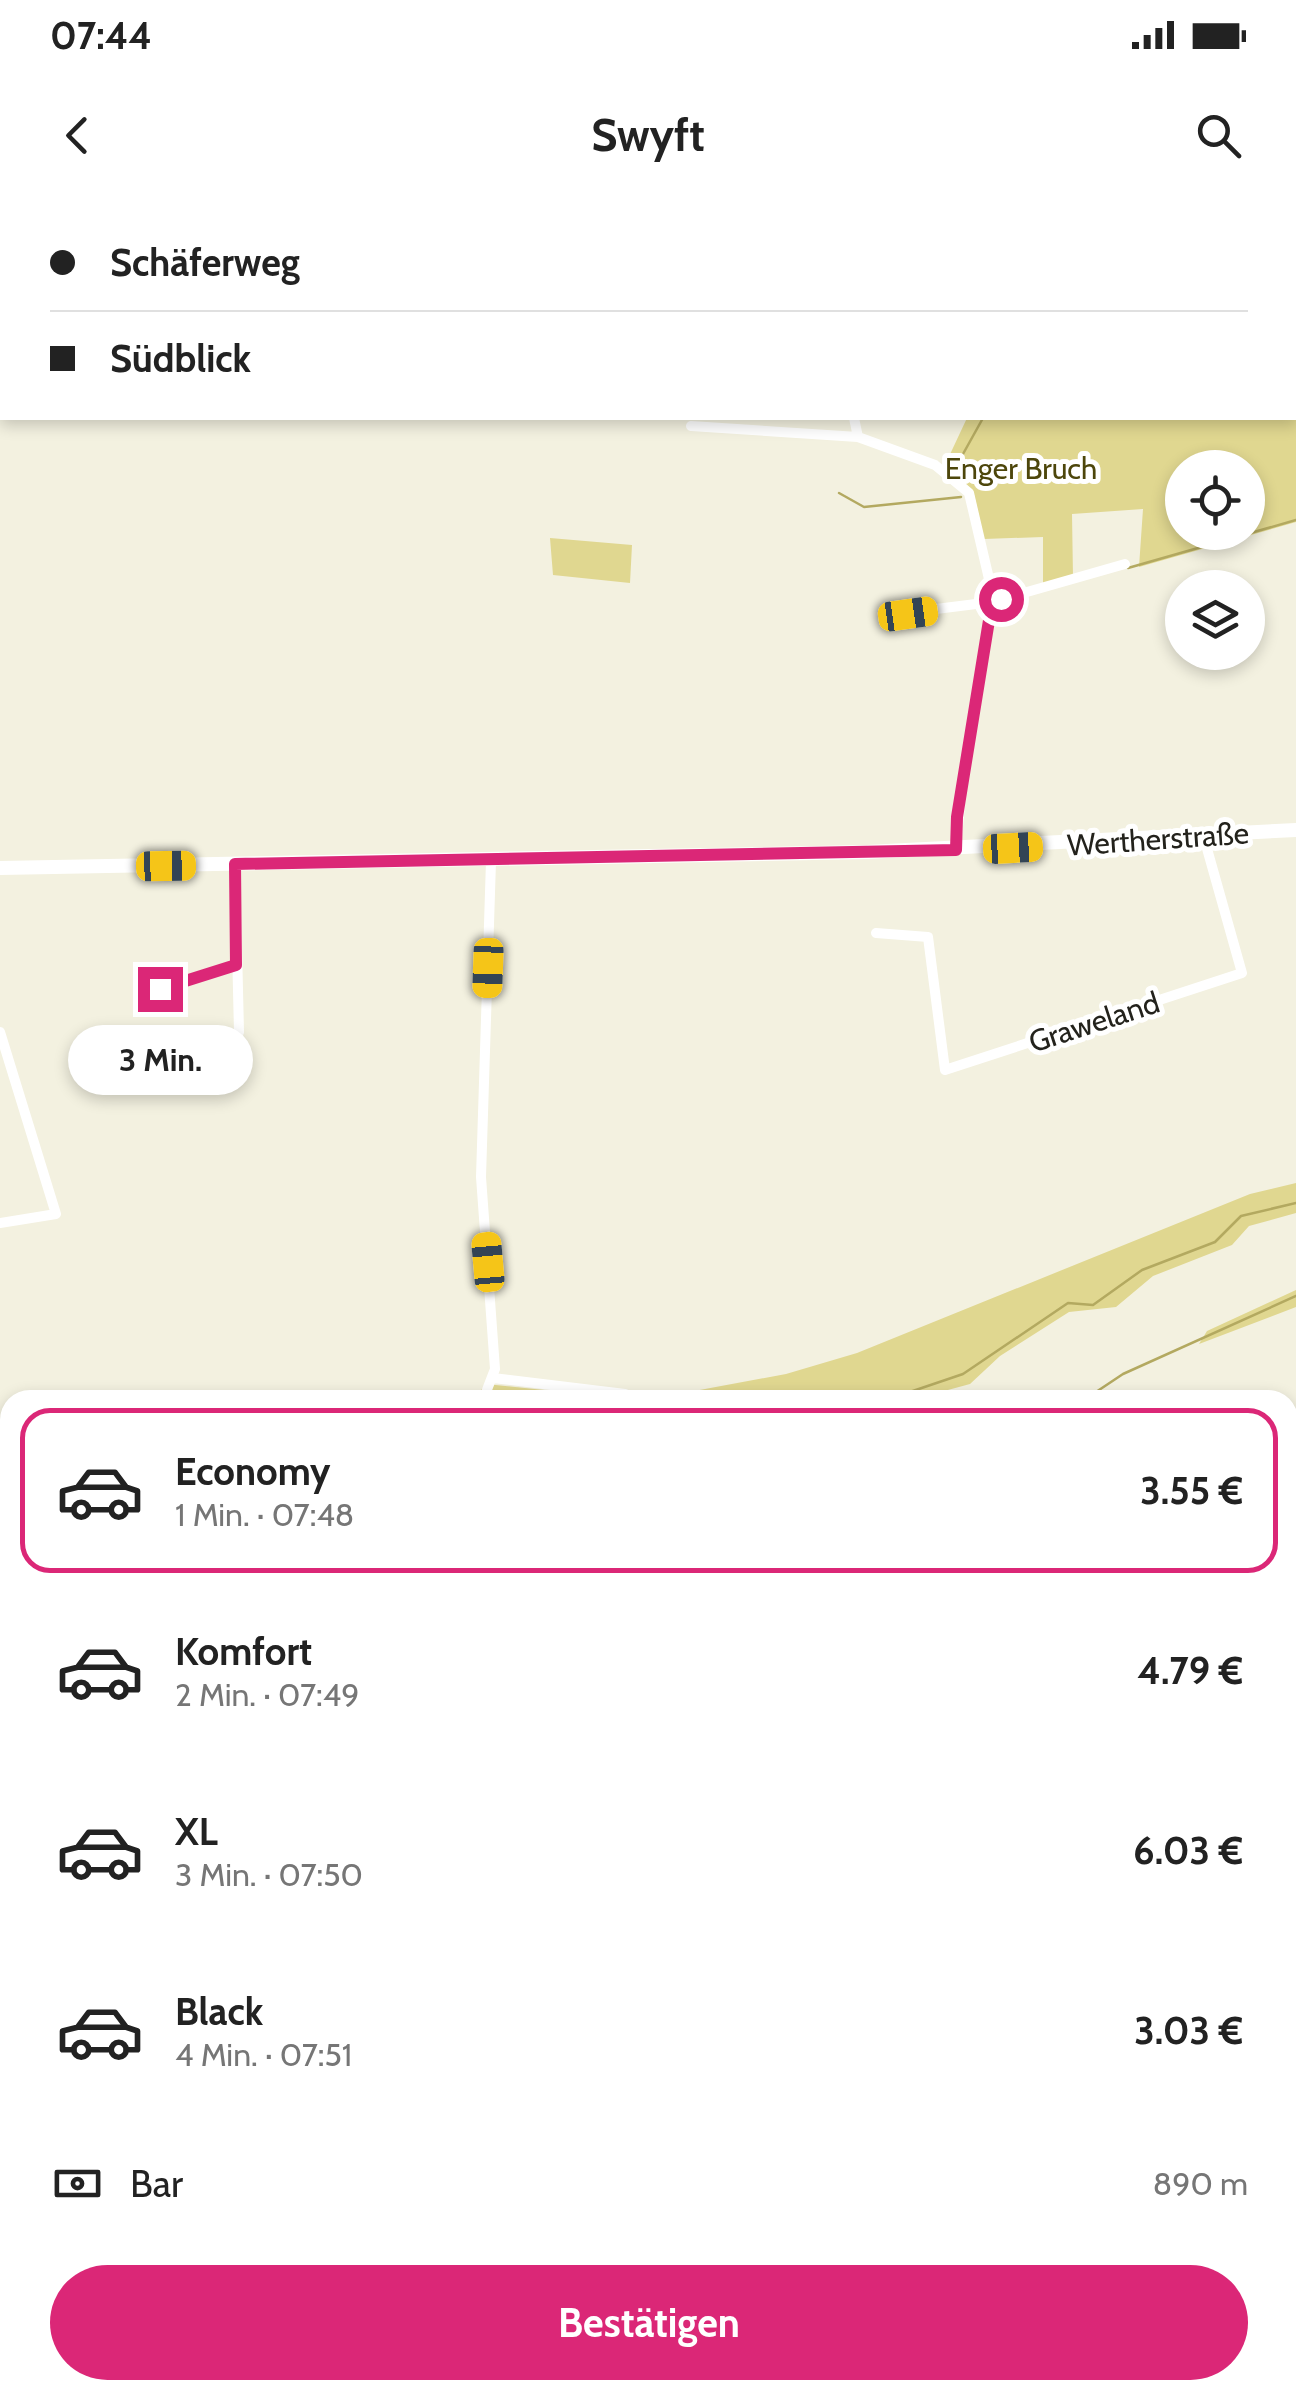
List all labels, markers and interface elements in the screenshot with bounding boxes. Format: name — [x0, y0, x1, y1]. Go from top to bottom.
text: 07:44 — [50, 12, 152, 59]
icon: back — [50, 108, 105, 163]
text: Swyft — [591, 108, 705, 162]
icon: search — [1191, 108, 1246, 163]
text: Schäferweg — [110, 239, 300, 286]
text: Südblick — [110, 335, 251, 382]
park label: Enger Bruch — [945, 450, 1097, 487]
map controls — [1165, 450, 1265, 670]
button: locate — [1165, 450, 1265, 550]
button: layers — [1165, 570, 1265, 670]
route start — [979, 577, 1024, 622]
car — [876, 595, 940, 633]
street label: Wertherstraße — [1066, 814, 1250, 864]
car — [982, 831, 1044, 865]
car — [136, 850, 196, 882]
car — [472, 937, 504, 999]
route end — [138, 967, 183, 1012]
street label: Graweland — [1024, 984, 1164, 1060]
callout: 3 Min. — [68, 1024, 252, 1094]
text: 3 Min. — [119, 1040, 202, 1079]
car — [470, 1231, 506, 1293]
icon: car — [55, 1446, 145, 1536]
text: Economy — [175, 1448, 330, 1495]
text: 3.55 € — [1140, 1467, 1243, 1514]
text: 1 Min. · 07:48 — [175, 1495, 354, 1534]
icon: car — [55, 1626, 145, 1716]
text: Komfort — [175, 1628, 312, 1675]
text: 4.79 € — [1137, 1647, 1243, 1694]
text: 2 Min. · 07:49 — [175, 1675, 359, 1714]
icon: car — [55, 1806, 145, 1896]
text: XL — [175, 1808, 218, 1855]
text: 6.03 € — [1133, 1827, 1243, 1874]
text: 3 Min. · 07:50 — [175, 1855, 363, 1894]
icon: car — [55, 1986, 145, 2076]
text: Black — [175, 1988, 263, 2035]
text: 3.03 € — [1134, 2007, 1243, 2054]
text: 4 Min. · 07:51 — [175, 2035, 352, 2074]
icon: cash — [50, 2156, 105, 2211]
text: Bar — [130, 2160, 183, 2207]
text: 890 m — [1153, 2164, 1248, 2203]
button: Bestätigen — [50, 2265, 1248, 2380]

